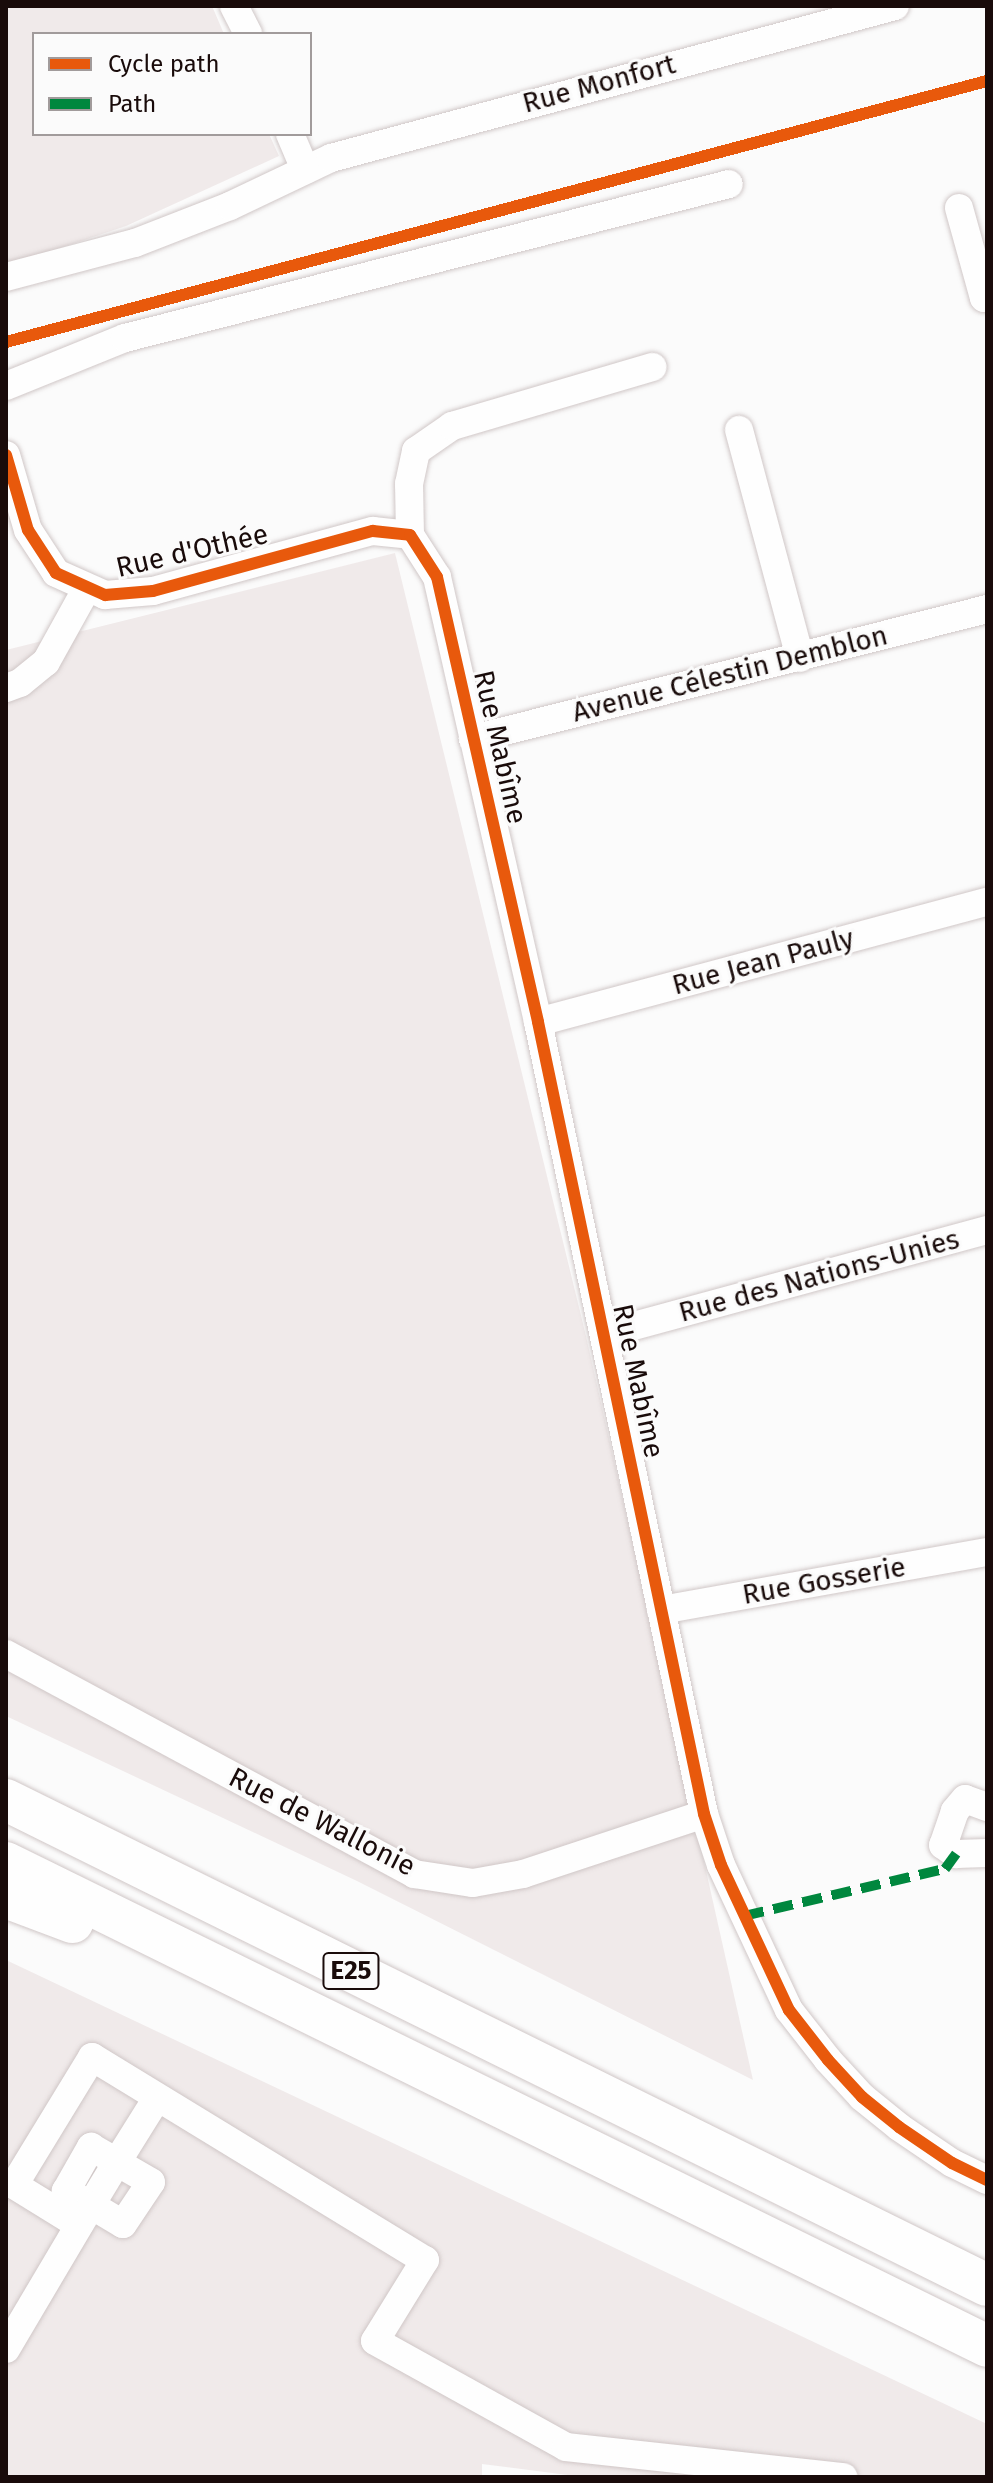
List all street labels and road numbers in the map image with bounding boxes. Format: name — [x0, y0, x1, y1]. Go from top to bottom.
street label: Rue Monfort — [519, 47, 679, 121]
street label: Rue d'Othée — [113, 517, 271, 585]
street label: Avenue Célestin Demblon — [569, 619, 891, 729]
street label: Rue Mabîme — [466, 667, 534, 827]
street label: Rue Jean Pauly — [669, 922, 857, 1002]
street label: Rue des Nations-Unies — [675, 1222, 963, 1330]
street label: Rue Mabîme — [605, 1301, 671, 1461]
street label: Rue Gosserie — [740, 1550, 908, 1612]
street label: Rue de Wallonie — [223, 1761, 421, 1883]
road number: E25 — [321, 1949, 381, 1993]

